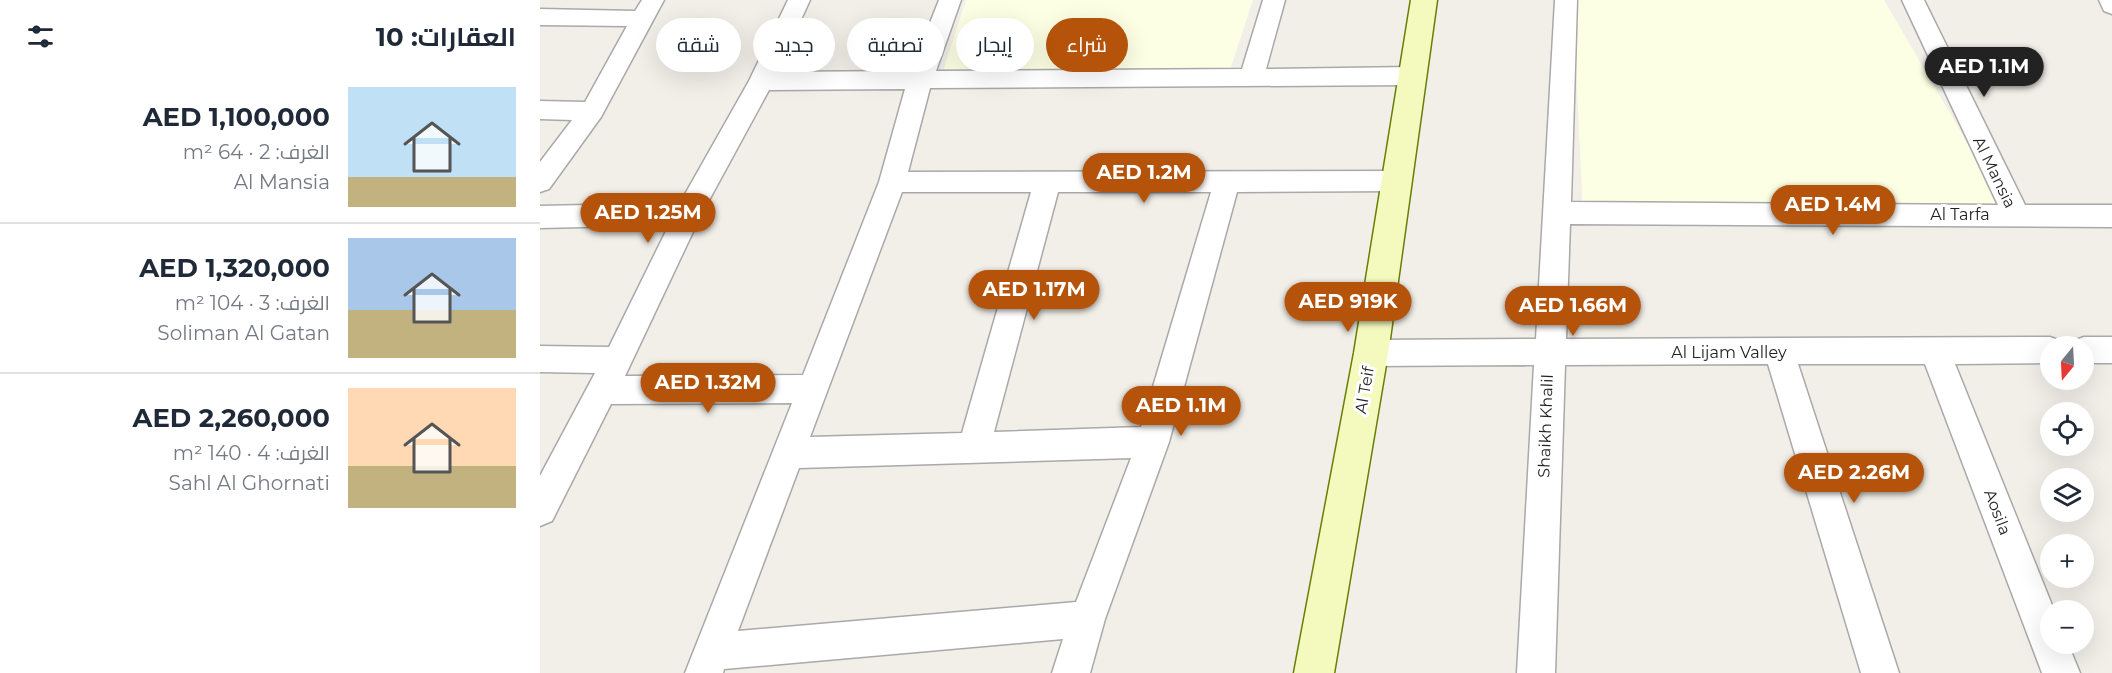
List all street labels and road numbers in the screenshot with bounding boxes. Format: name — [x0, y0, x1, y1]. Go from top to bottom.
street label: Al Mansia — [1969, 133, 2020, 211]
street label: Al Tarfa — [1930, 205, 1990, 224]
street label: Al Lijam Valley — [1671, 343, 1787, 362]
street label: Al Teif — [1351, 364, 1378, 415]
street label: Shaikh Khalil — [1534, 374, 1557, 478]
street label: Aosila — [1980, 487, 2015, 538]

